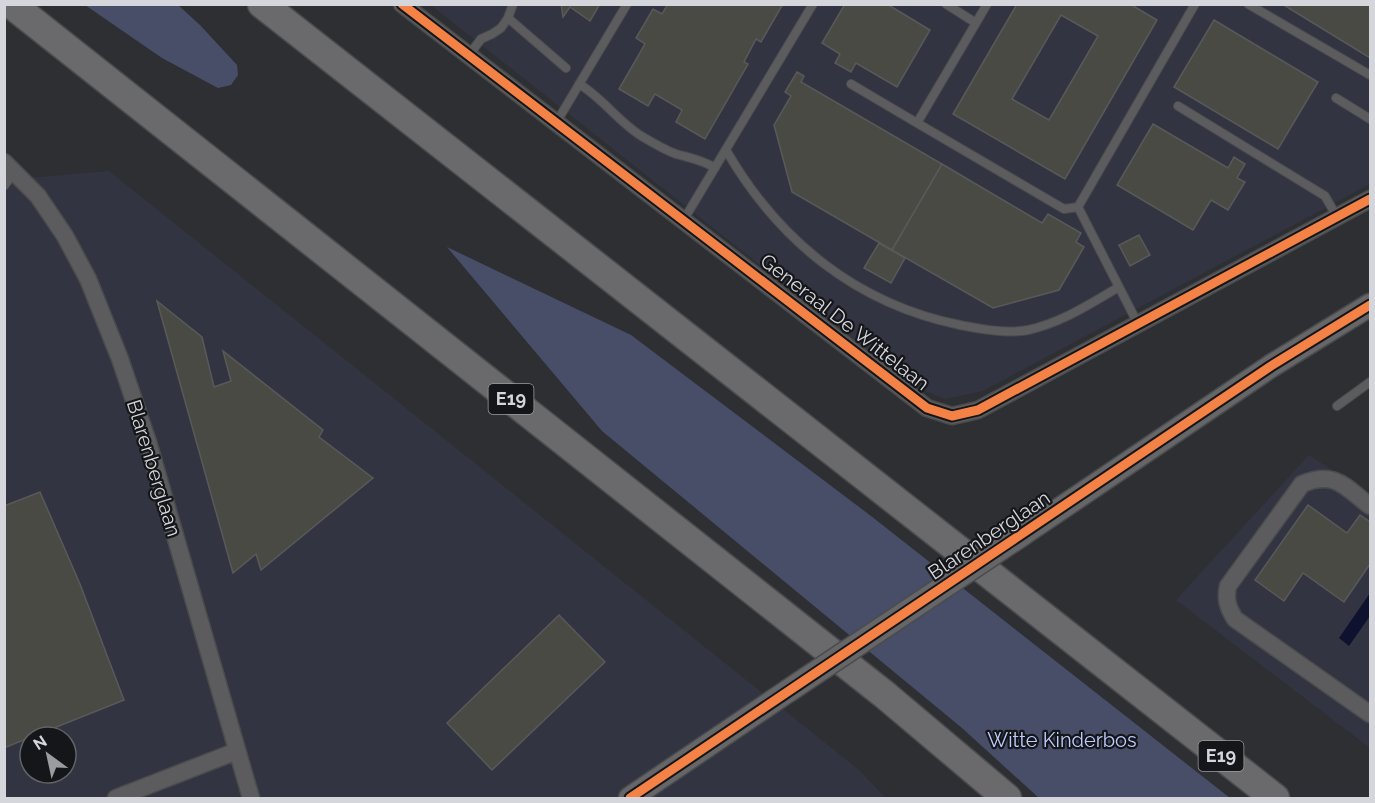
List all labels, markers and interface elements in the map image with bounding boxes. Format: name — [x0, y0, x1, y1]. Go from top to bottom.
street label: Generaal De Wittelaan — [756, 249, 934, 395]
road number: E19 — [488, 384, 534, 414]
street label: Blarenberglaan — [122, 397, 186, 539]
street label: Blarenberglaan — [923, 485, 1055, 585]
north arrow — [18, 725, 78, 785]
park label: Witte Kinderbos — [987, 728, 1137, 752]
text: N — [30, 732, 50, 754]
road number: E19 — [1198, 741, 1244, 771]

